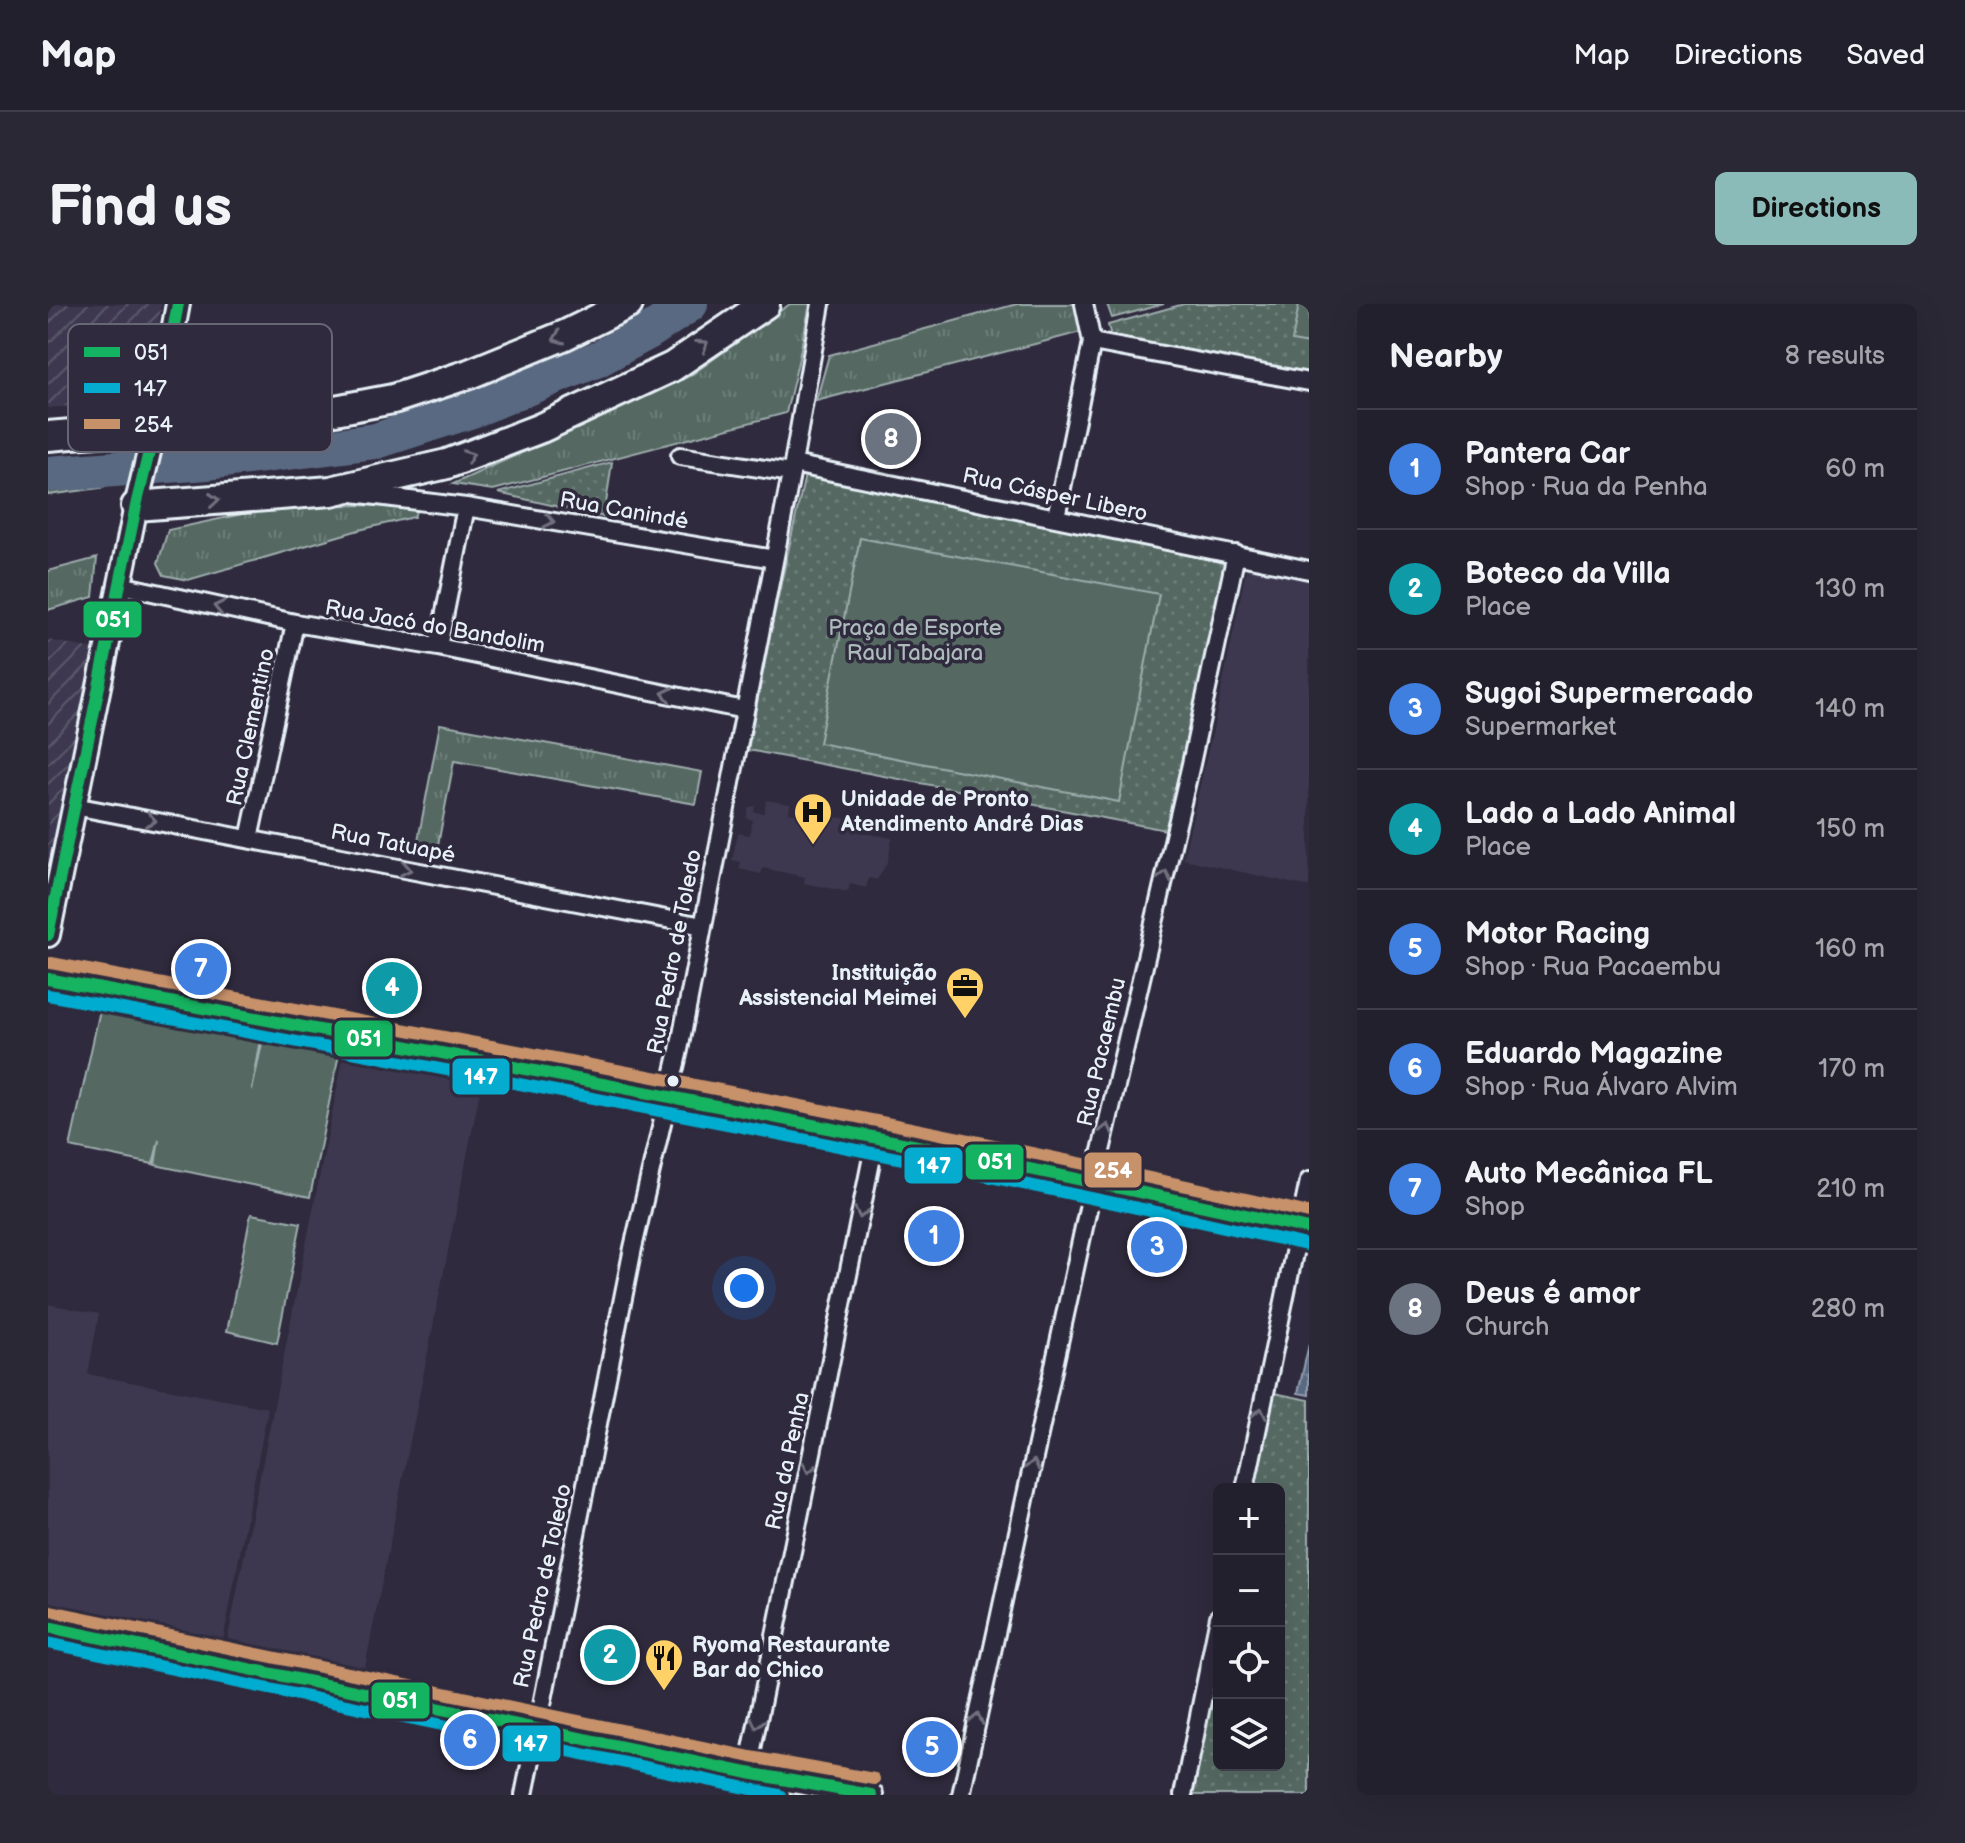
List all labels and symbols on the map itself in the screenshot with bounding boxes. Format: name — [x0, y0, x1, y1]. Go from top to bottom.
legend — [68, 324, 332, 452]
one-way arrow — [552, 328, 566, 344]
text: 051 — [134, 340, 168, 367]
one-way arrow — [695, 340, 709, 355]
text: 147 — [134, 376, 167, 403]
pin: 8 — [865, 409, 917, 469]
text: 254 — [134, 412, 174, 439]
one-way arrow — [461, 449, 475, 466]
street label: Rua Cásper Libero — [960, 462, 1150, 528]
street label: Rua Canindé — [558, 486, 690, 536]
one-way arrow — [208, 492, 221, 509]
one-way arrow — [542, 512, 556, 529]
street label: Rua Jacó do Bandolim — [323, 594, 547, 660]
one-way arrow — [213, 599, 226, 616]
line badge: 051 — [82, 600, 143, 639]
text: 051 — [95, 607, 131, 634]
park label: Praça de Esporte Raul Tabajara — [828, 615, 1002, 667]
street label: Rua Clementino — [221, 646, 281, 808]
one-way arrow — [661, 686, 674, 703]
place label: Unidade de Pronto Atendimento André Dias — [840, 786, 1084, 838]
hospital icon: Unidade de Pronto Atendimento André Dias — [792, 791, 834, 846]
one-way arrow — [144, 811, 158, 828]
street label: Rua Tatuapé — [328, 819, 458, 869]
street label: Rua Pedro de Toledo — [642, 847, 708, 1057]
one-way arrow — [400, 860, 413, 877]
one-way arrow — [1156, 869, 1173, 883]
pin: 7 — [175, 939, 227, 999]
pin: 4 — [366, 958, 418, 1018]
place label: Instituição Assistencial Meimei — [738, 960, 937, 1012]
office icon: Instituição Assistencial Meimei — [944, 965, 986, 1020]
street label: Rua Pacaembu — [1072, 975, 1132, 1129]
line badge: 051 — [333, 1019, 394, 1058]
text: 051 — [346, 1026, 382, 1053]
line badge: 147 — [451, 1057, 511, 1096]
text: 147 — [464, 1064, 498, 1091]
unlabelled marker — [665, 1073, 681, 1089]
one-way arrow — [1097, 1122, 1114, 1136]
line badge: 051 — [964, 1143, 1025, 1181]
line badge: 147 — [903, 1146, 964, 1185]
text: 051 — [977, 1149, 1013, 1176]
line badge: 254 — [1083, 1151, 1143, 1189]
text: 147 — [917, 1153, 951, 1180]
text: 254 — [1094, 1158, 1132, 1185]
pin: 1 — [908, 1206, 960, 1266]
one-way arrow — [853, 1207, 870, 1220]
pin: 3 — [1131, 1217, 1183, 1277]
your location — [724, 1268, 764, 1308]
street label: Rua da Penha — [760, 1390, 816, 1532]
one-way arrow — [1251, 1406, 1268, 1419]
one-way arrow — [1024, 1458, 1041, 1472]
one-way arrow — [801, 1461, 818, 1474]
street label: Rua Pedro de Toledo — [508, 1481, 578, 1691]
pin: 2 — [584, 1625, 636, 1685]
place label: Ryoma Restaurante Bar do Chico — [692, 1632, 890, 1684]
restaurant icon: Ryoma Restaurante Bar do Chico — [643, 1637, 685, 1692]
line badge: 051 — [370, 1681, 431, 1720]
text: 051 — [382, 1688, 418, 1715]
pin: 6 — [444, 1710, 496, 1770]
one-way arrow — [968, 1712, 985, 1726]
one-way arrow — [749, 1716, 766, 1729]
pin: 5 — [906, 1717, 958, 1777]
line badge: 147 — [501, 1724, 562, 1763]
text: 147 — [514, 1731, 548, 1758]

